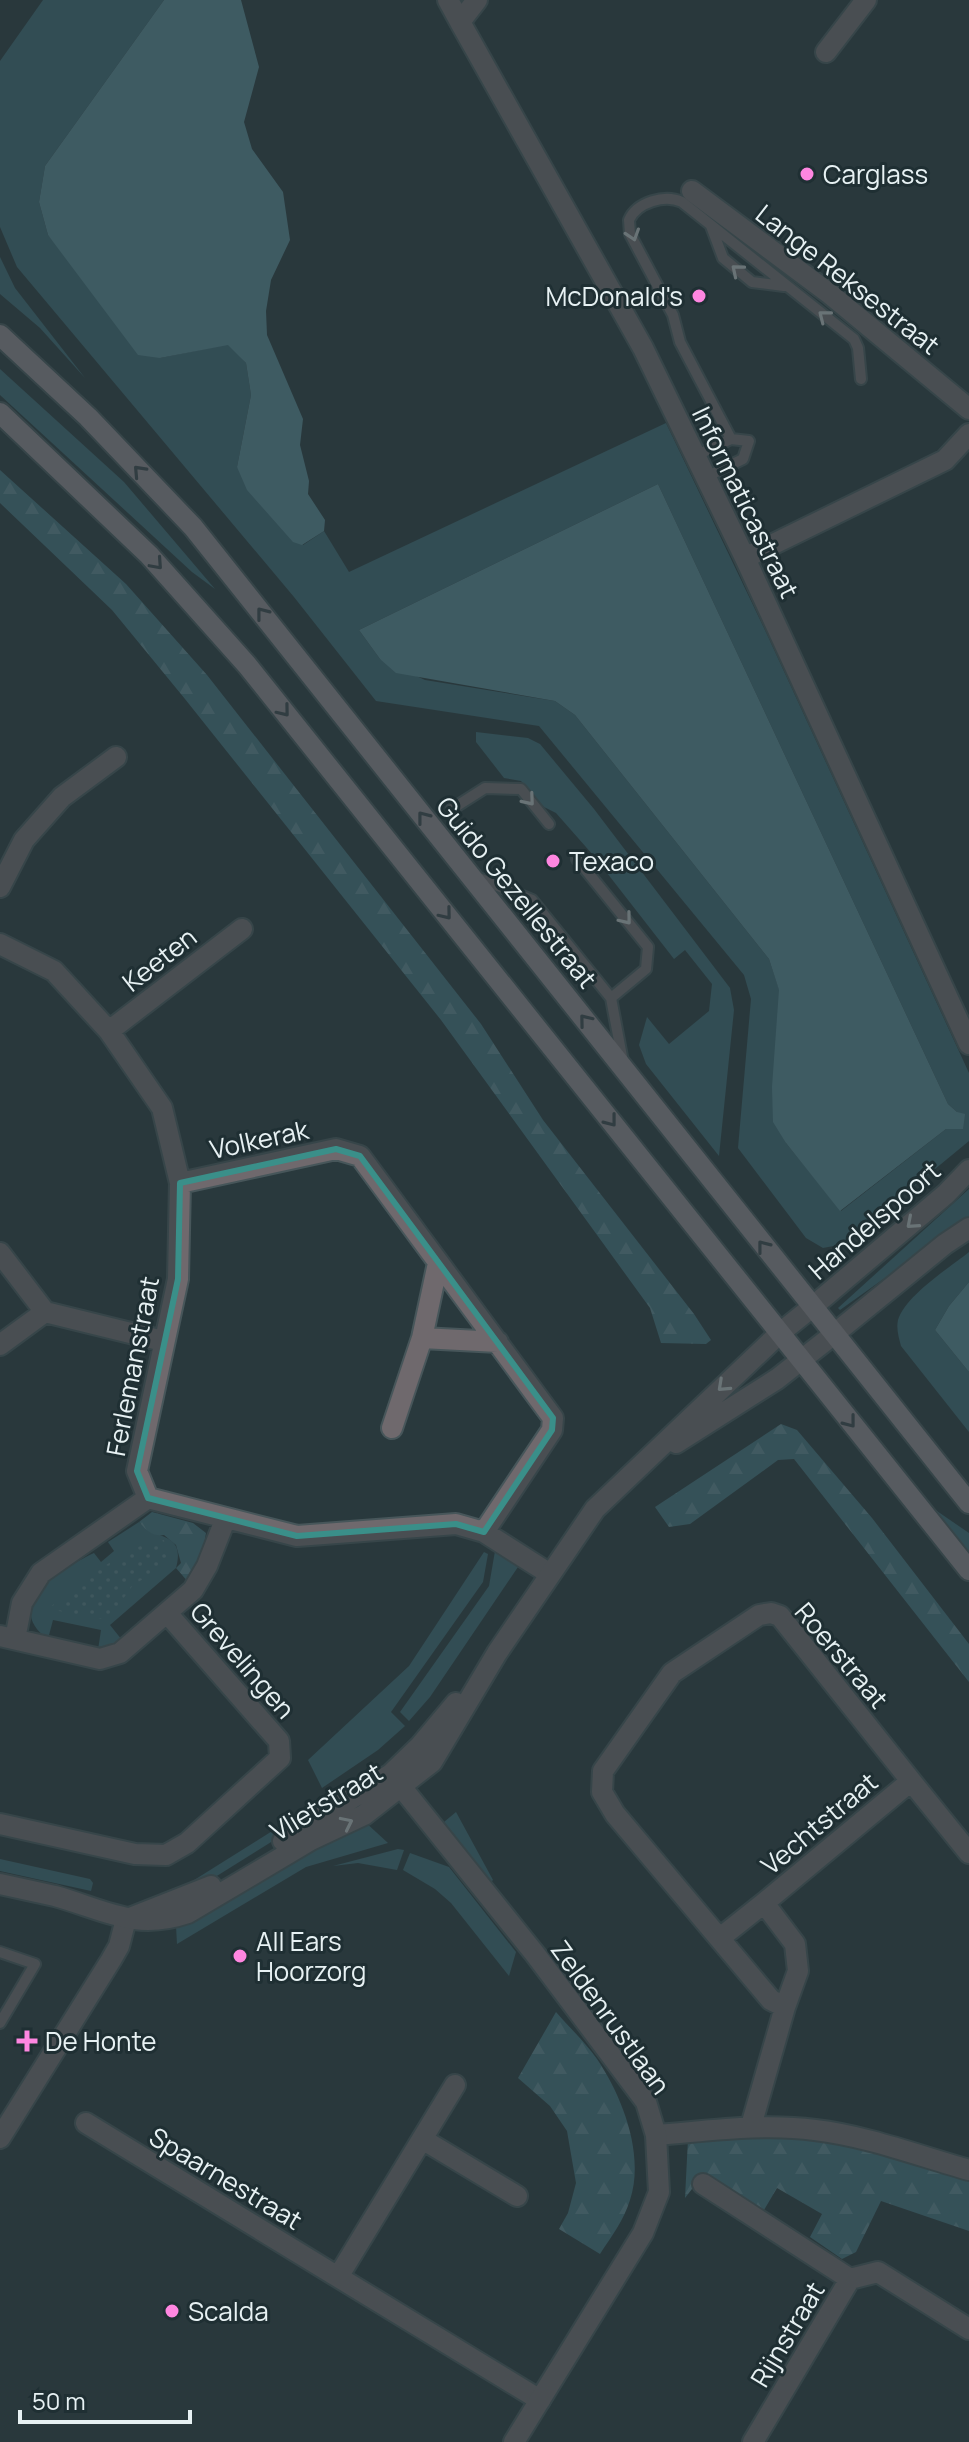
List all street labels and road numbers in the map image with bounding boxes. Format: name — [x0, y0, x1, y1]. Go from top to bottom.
street label: Lange Reksestraat — [749, 196, 947, 362]
street label: Informaticastraat — [684, 400, 808, 604]
street label: Guido Gezellestraat — [428, 789, 606, 995]
street label: Keeten — [114, 919, 204, 999]
street label: Volkerak — [207, 1111, 313, 1167]
street label: Handelspoort — [800, 1153, 948, 1287]
street label: Ferlemanstraat — [97, 1273, 167, 1459]
street label: Grevelingen — [182, 1594, 304, 1726]
street label: Roerstraat — [787, 1594, 897, 1716]
street label: Vlietstraat — [263, 1753, 389, 1849]
street label: Vechtstraat — [753, 1764, 885, 1882]
street label: Zeldenrustlaan — [543, 1933, 679, 2101]
street label: Spaarnestraat — [143, 2118, 309, 2238]
street label: Rijnstraat — [742, 2275, 832, 2393]

